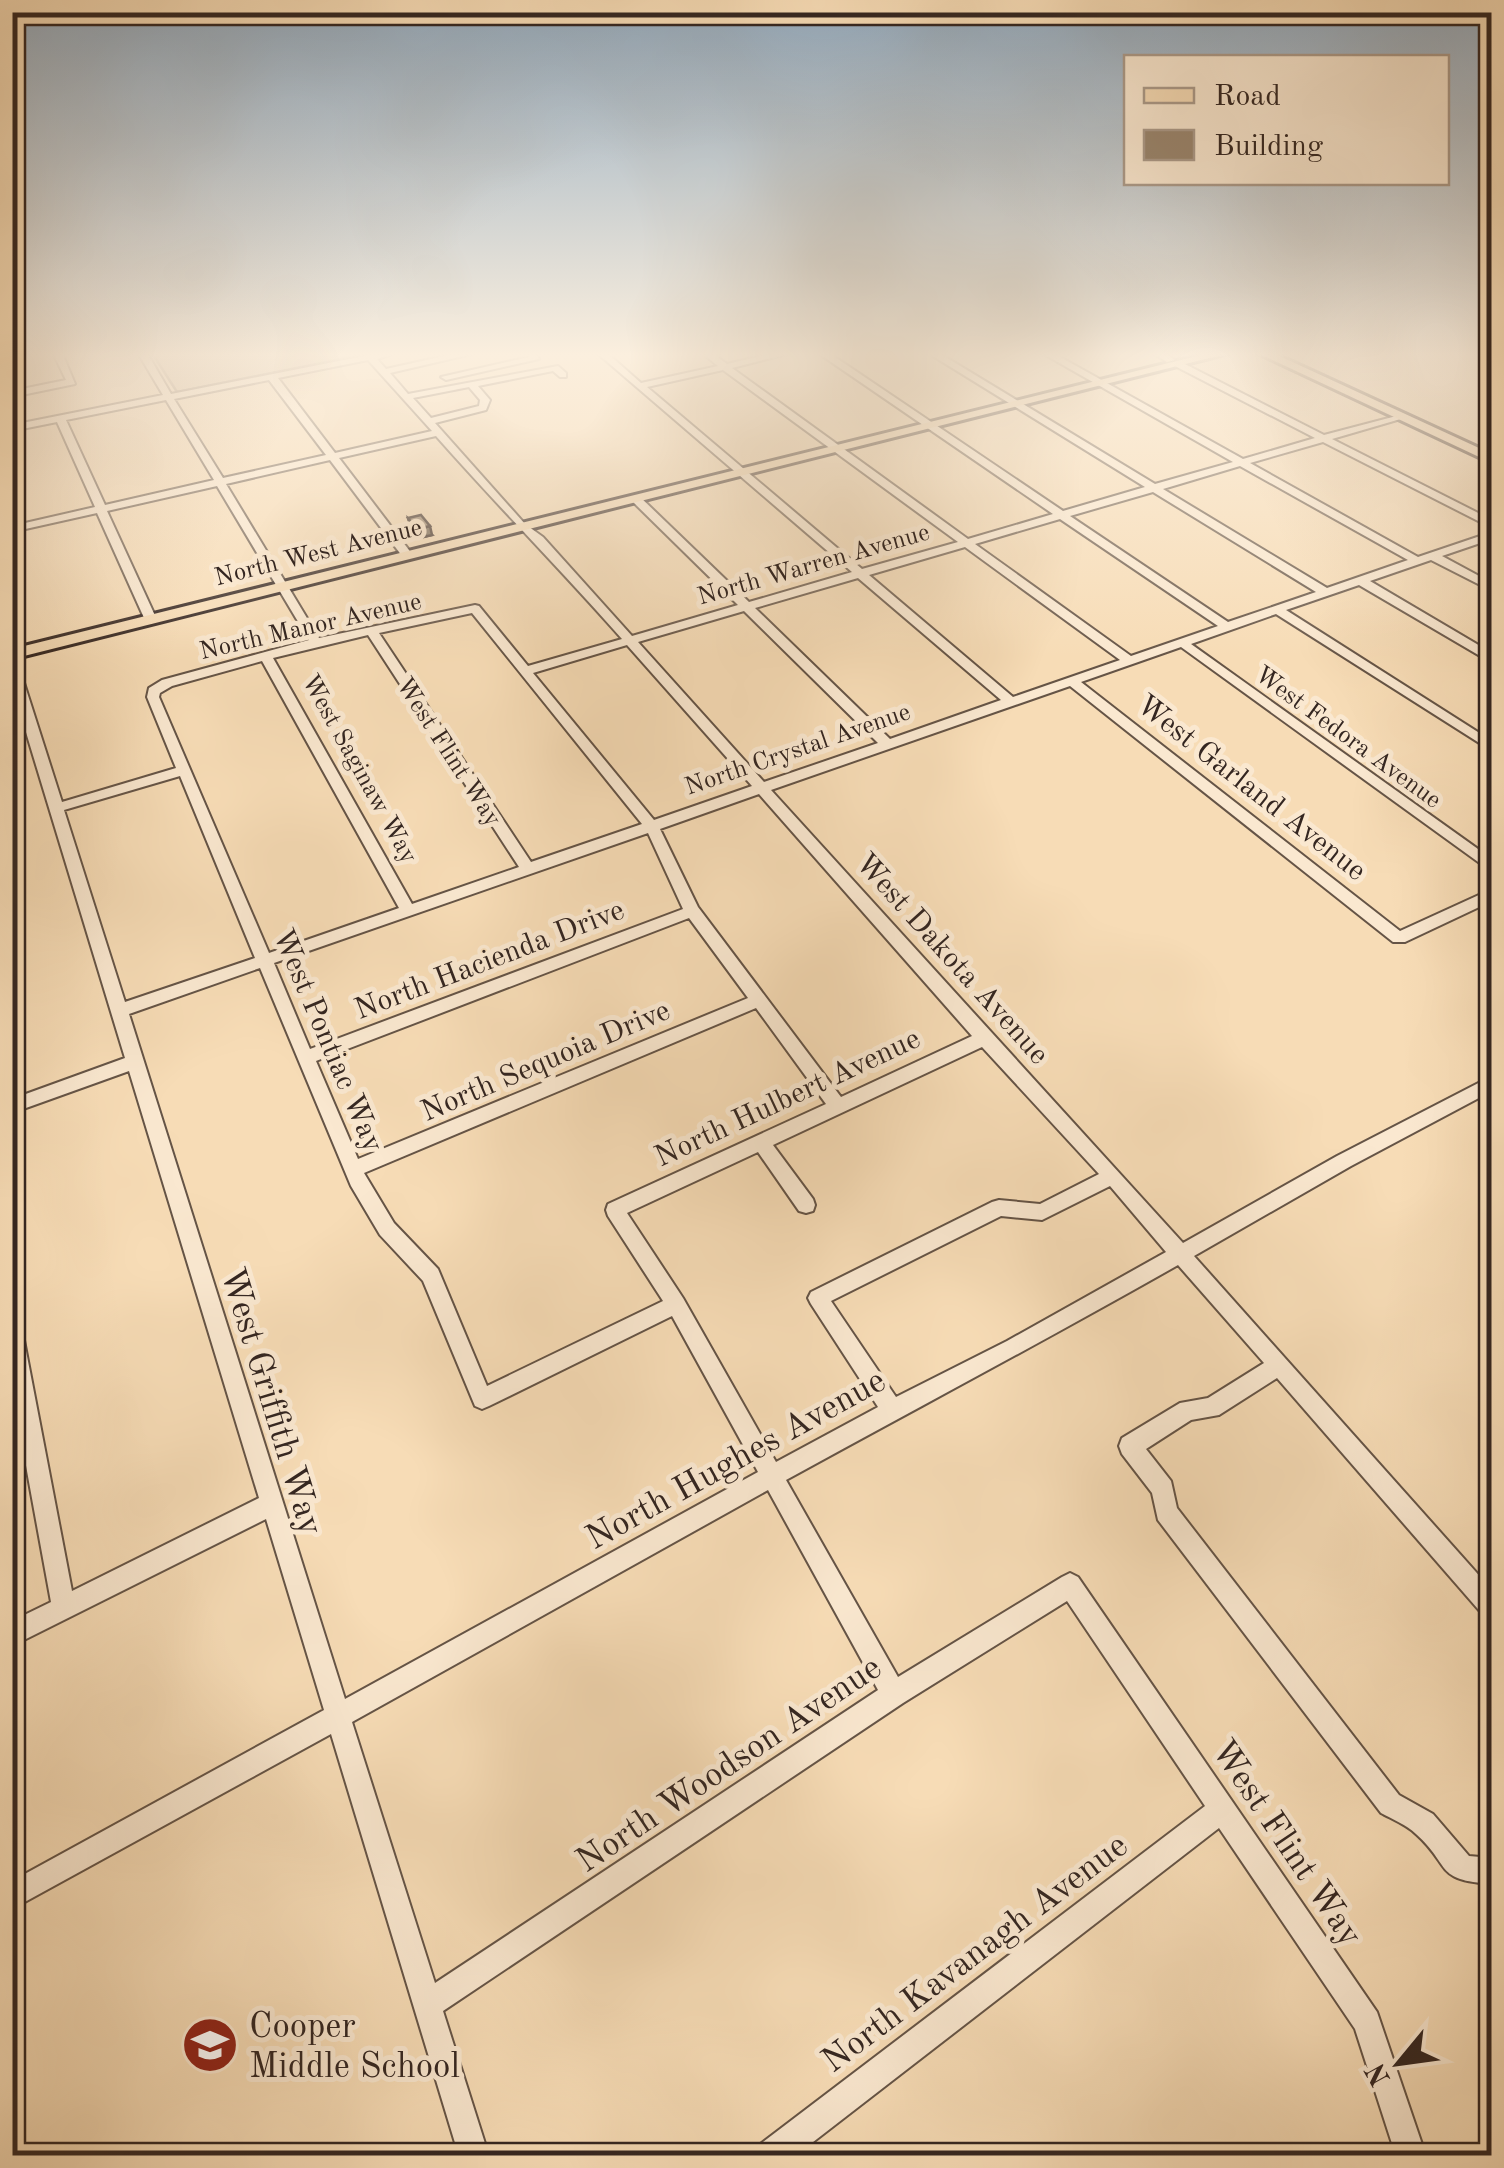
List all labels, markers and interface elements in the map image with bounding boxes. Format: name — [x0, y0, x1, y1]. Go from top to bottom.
legend — [1124, 55, 1449, 185]
text: Road — [1214, 82, 1281, 112]
text: Building — [1214, 132, 1323, 162]
street label: North West Avenue — [212, 516, 425, 591]
street label: North Warren Avenue — [695, 520, 933, 611]
street label: North Manor Avenue — [197, 590, 424, 665]
street label: West Fedora Avenue — [1250, 662, 1445, 814]
street label: West Saginaw Way — [296, 670, 421, 868]
street label: West Flint Way — [391, 673, 505, 831]
street label: West Garland Avenue — [1130, 690, 1371, 887]
street label: North Crystal Avenue — [682, 700, 914, 801]
street label: West Dakota Avenue — [849, 848, 1054, 1071]
street label: North Hacienda Drive — [351, 896, 629, 1026]
street label: West Pontiac Way — [267, 925, 388, 1157]
street label: North Sequoia Drive — [417, 996, 675, 1128]
street label: North Hulbert Avenue — [651, 1024, 925, 1173]
street label: West Griffith Way — [213, 1264, 328, 1539]
street label: North Hughes Avenue — [581, 1363, 892, 1557]
street label: North Woodson Avenue — [571, 1650, 888, 1880]
street label: West Flint Way — [1204, 1734, 1368, 1953]
street label: North Kavanagh Avenue — [816, 1828, 1135, 2080]
place label: Cooper Middle School — [249, 2010, 460, 2085]
north arrow — [1349, 2013, 1449, 2113]
school or university icon: Cooper Middle School — [180, 2015, 240, 2075]
text: N — [1362, 2057, 1397, 2090]

